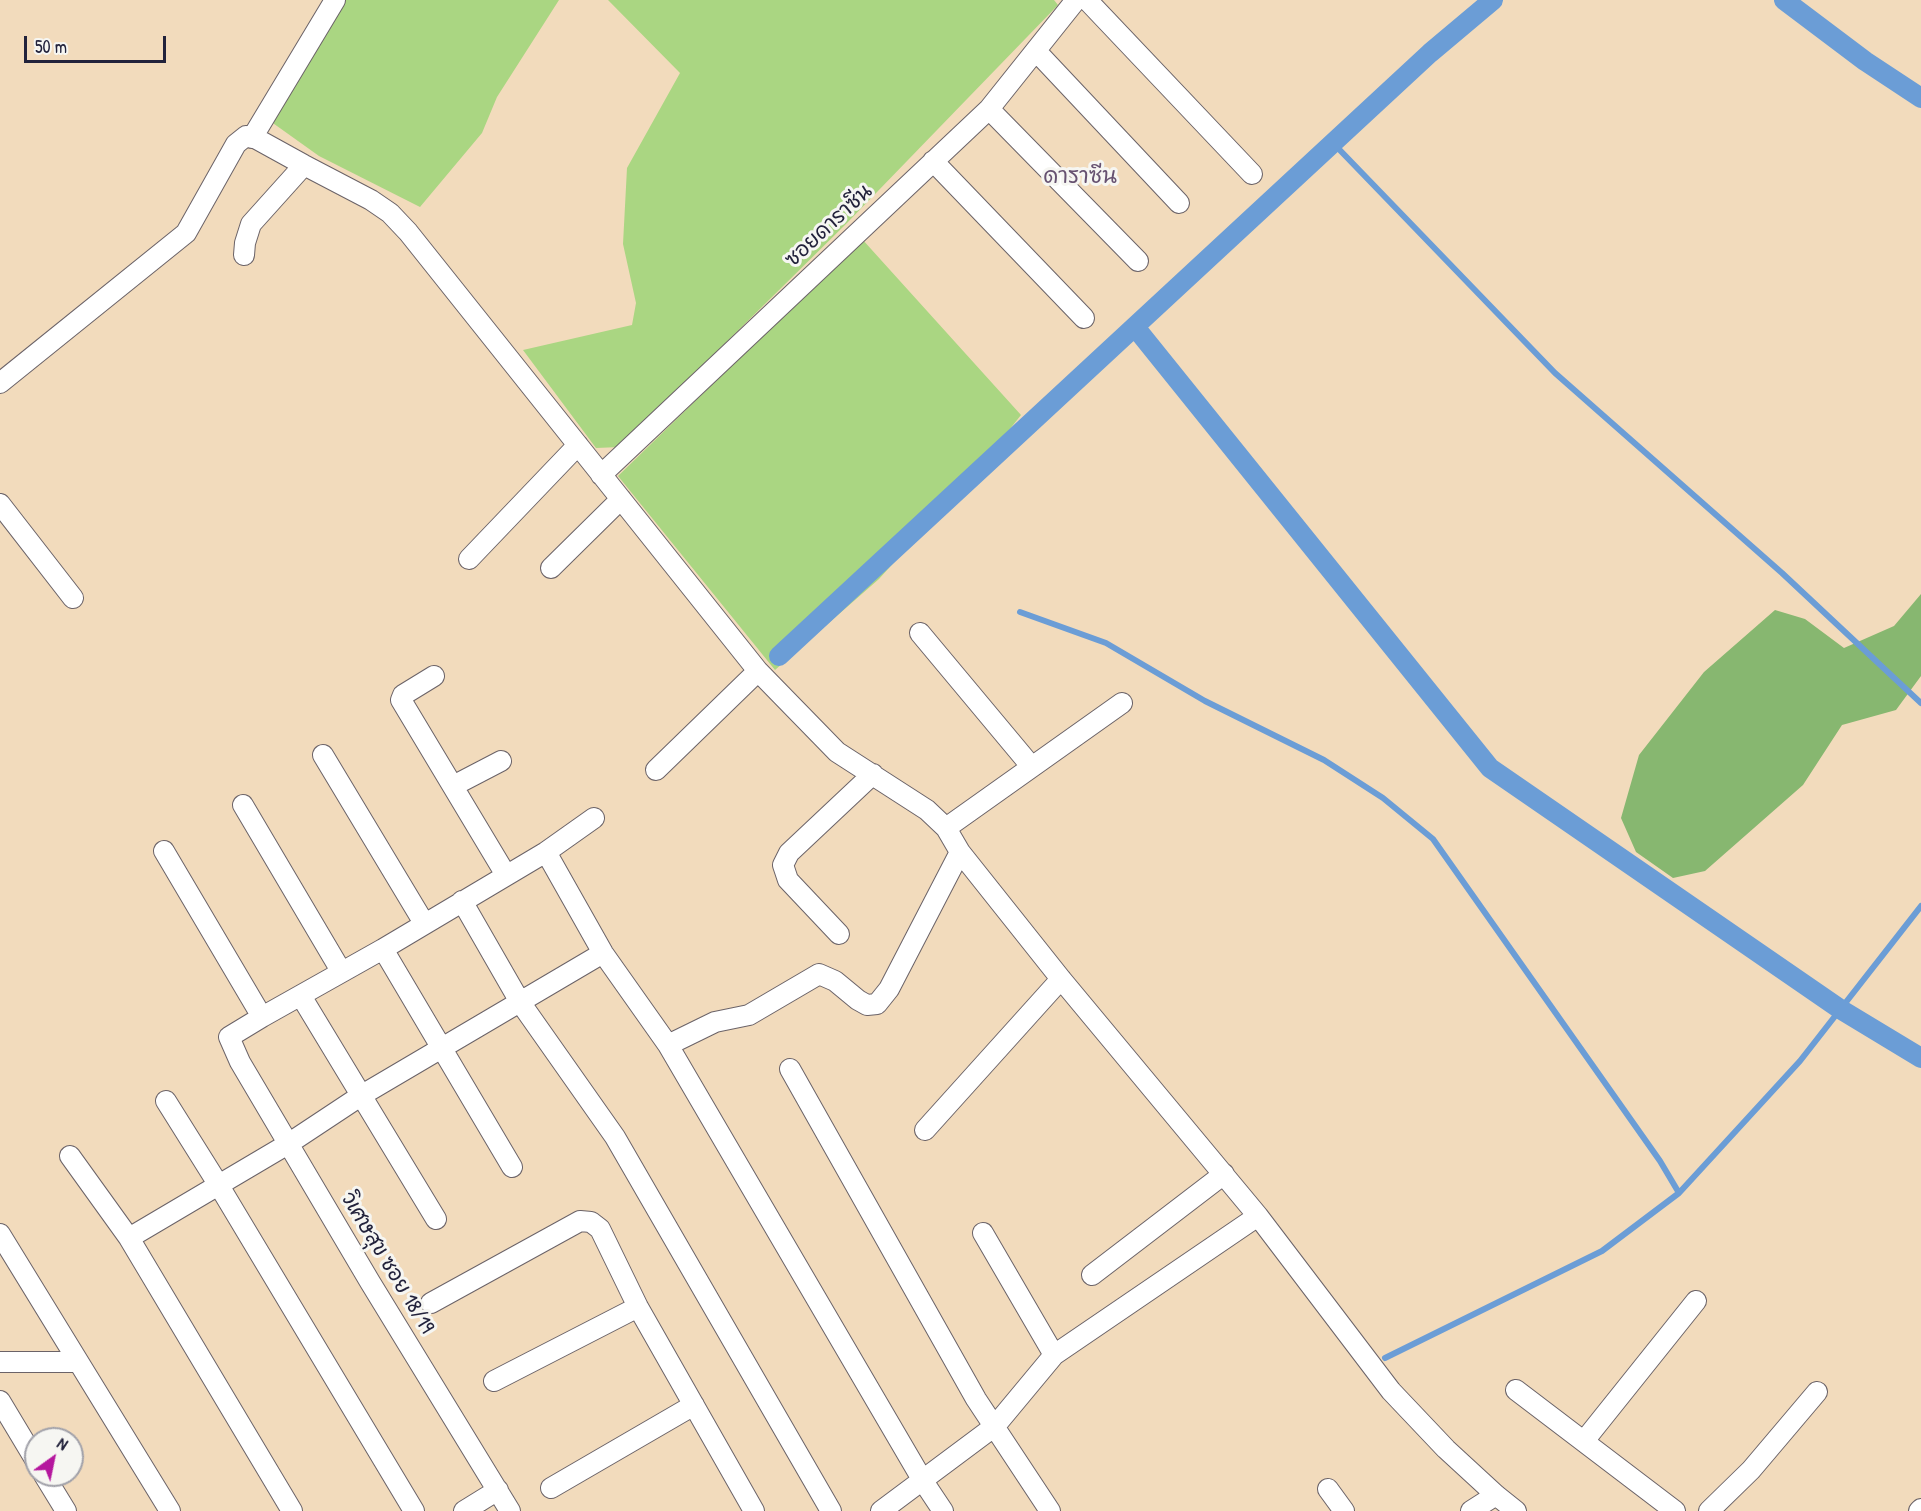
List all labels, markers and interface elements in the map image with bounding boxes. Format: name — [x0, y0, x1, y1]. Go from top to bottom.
scale bar — [27, 24, 170, 62]
text: 50 m — [35, 34, 67, 59]
district label: ดาราซีน — [1043, 164, 1117, 190]
street label: ซอยดาราซีน — [780, 179, 878, 273]
street label: วิเศษสุข ซอย 18/19 — [335, 1188, 439, 1338]
north arrow — [24, 1427, 84, 1487]
text: N — [53, 1432, 72, 1455]

